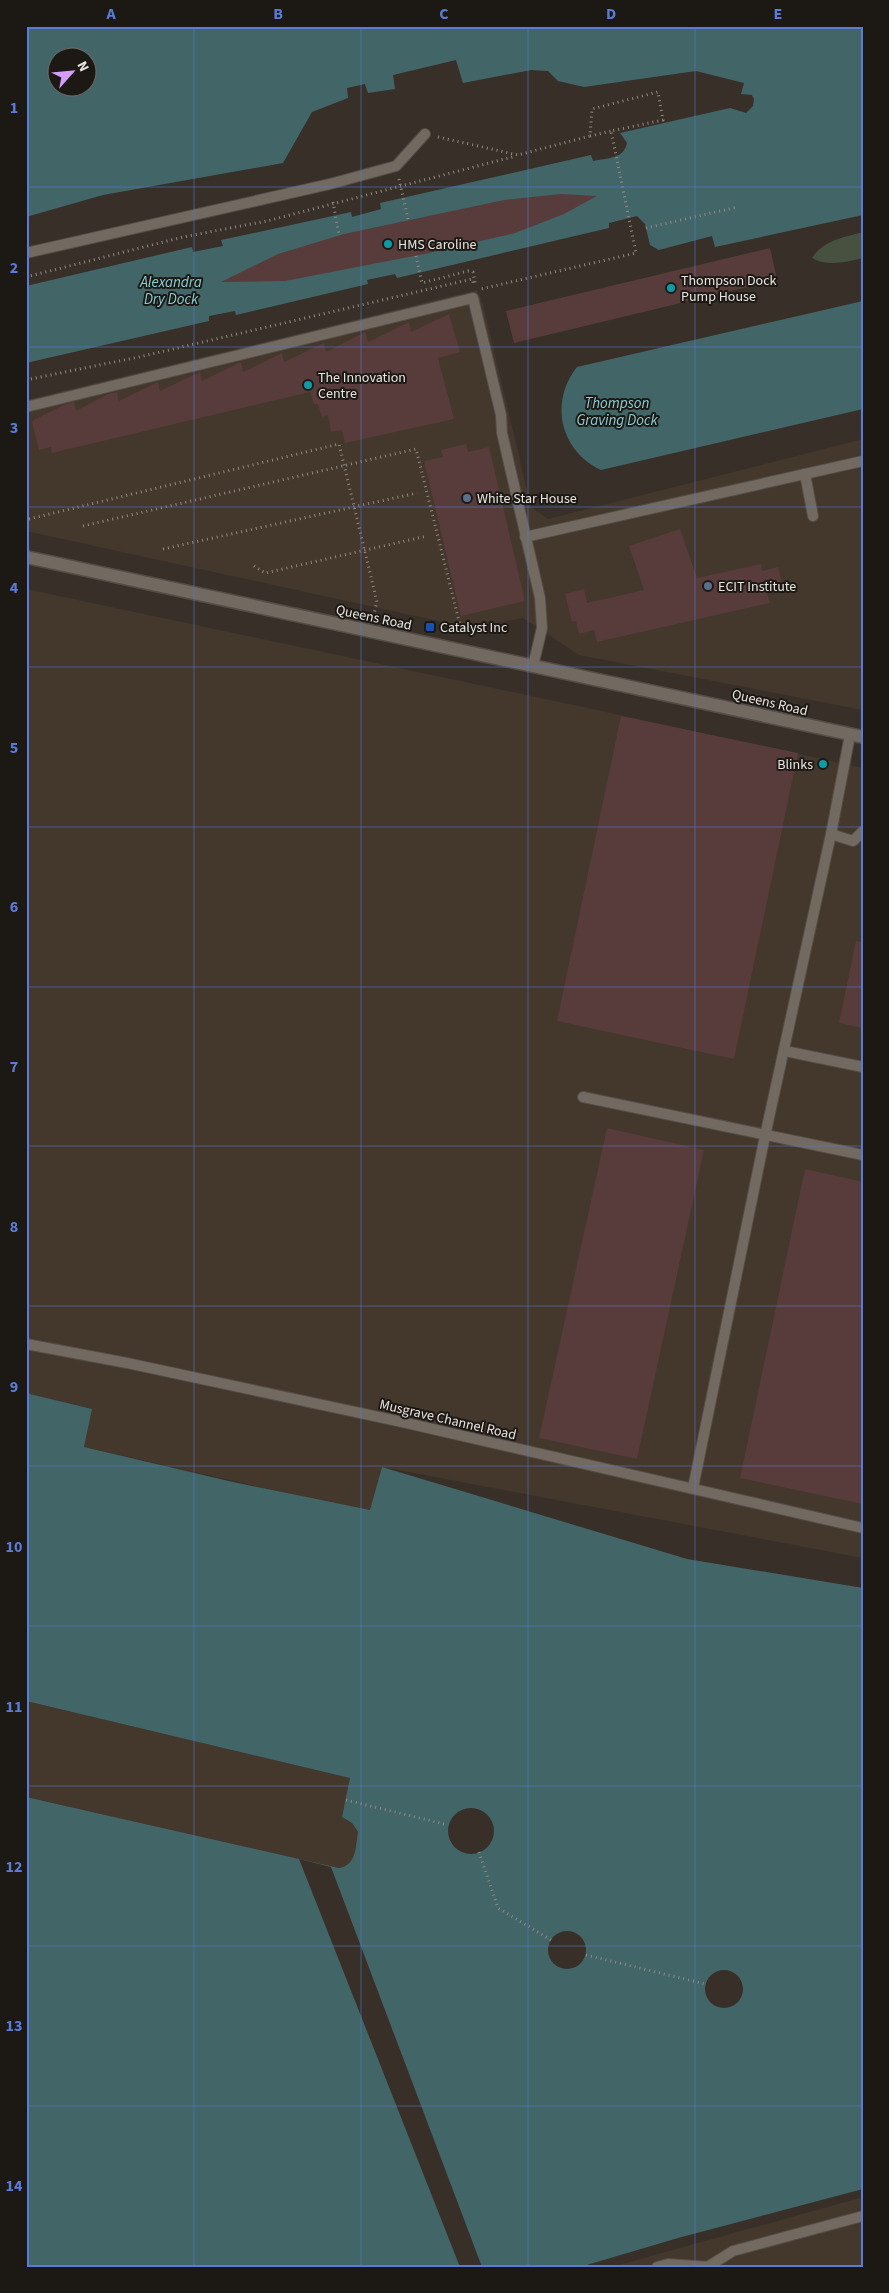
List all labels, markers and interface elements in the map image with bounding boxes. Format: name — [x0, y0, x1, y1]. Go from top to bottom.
text: A — [105, 3, 116, 25]
text: B — [273, 3, 283, 25]
text: C — [439, 3, 449, 25]
text: D — [606, 3, 616, 25]
text: E — [774, 3, 782, 25]
north arrow — [48, 48, 98, 98]
text: N — [72, 58, 94, 75]
text: 1 — [10, 97, 18, 119]
place label: HMS Caroline — [398, 235, 477, 255]
marker: HMS Caroline — [382, 238, 394, 250]
text: 2 — [10, 257, 18, 279]
place label: Thompson Dock Pump House — [681, 271, 777, 307]
water label: Alexandra Dry Dock — [139, 272, 202, 310]
marker: Thompson Dock Pump House — [665, 282, 677, 294]
place label: The Innovation Centre — [318, 368, 406, 404]
marker: The Innovation Centre — [302, 379, 314, 391]
water label: Thompson Graving Dock — [576, 393, 658, 431]
text: 3 — [10, 417, 18, 439]
place label: White Star House — [477, 489, 577, 509]
marker: White Star House — [461, 492, 473, 504]
text: 4 — [10, 577, 19, 599]
place label: ECIT Institute — [718, 577, 796, 597]
marker: ECIT Institute — [702, 580, 714, 592]
street label: Queens Road — [334, 600, 414, 636]
place label: Catalyst Inc — [440, 618, 508, 638]
marker: Catalyst Inc — [424, 621, 436, 633]
street label: Queens Road — [730, 685, 810, 721]
text: 5 — [10, 737, 18, 759]
place label: Blinks — [777, 755, 813, 775]
marker: Blinks — [817, 758, 829, 770]
text: 6 — [10, 896, 18, 918]
text: 7 — [10, 1056, 18, 1078]
text: 8 — [10, 1216, 18, 1238]
text: 9 — [10, 1376, 18, 1398]
street label: Musgrave Channel Road — [377, 1394, 518, 1445]
text: 10 — [6, 1536, 22, 1558]
text: 11 — [6, 1696, 22, 1718]
text: 12 — [6, 1856, 22, 1878]
text: 13 — [6, 2015, 22, 2037]
text: 14 — [6, 2175, 23, 2197]

